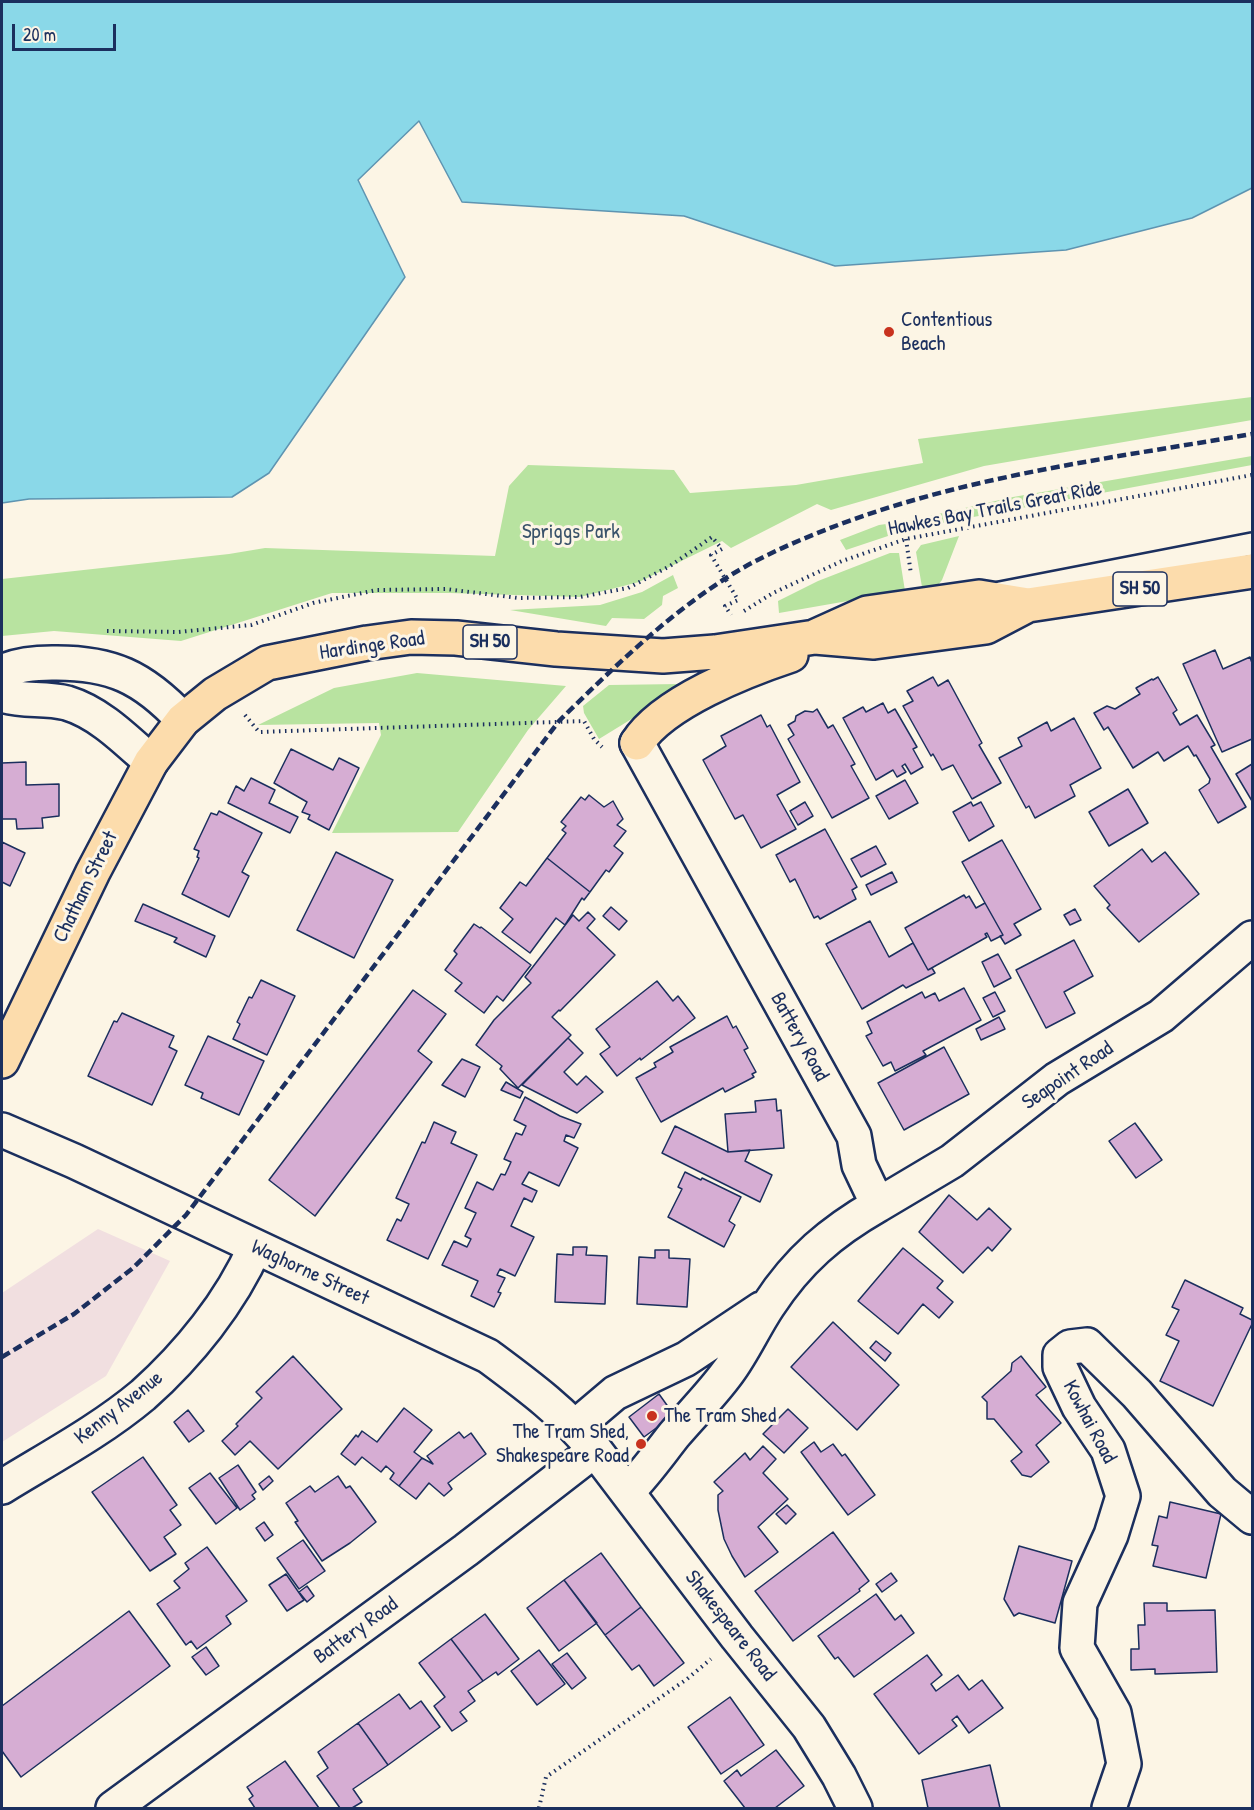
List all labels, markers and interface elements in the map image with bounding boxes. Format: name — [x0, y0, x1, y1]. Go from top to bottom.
scale bar — [15, 12, 118, 50]
text: 20 m — [23, 22, 56, 47]
place label: Contentious Beach — [901, 307, 992, 357]
marker: Contentious Beach — [882, 325, 896, 339]
street label: Hawkes Bay Trails Great Ride — [886, 476, 1104, 542]
park label: Spriggs Park — [522, 519, 620, 545]
road number: SH 50 — [1113, 572, 1167, 606]
road number: SH 50 — [463, 625, 517, 659]
street label: Hardinge Road — [318, 626, 426, 666]
street label: Chatham Street — [48, 827, 124, 947]
street label: Battery Road — [764, 988, 834, 1086]
street label: Seapoint Road — [1018, 1036, 1118, 1116]
street label: Waghorne Street — [247, 1235, 373, 1311]
street label: Kenny Avenue — [70, 1366, 168, 1450]
street label: Kowhai Road — [1057, 1376, 1121, 1468]
place label: The Tram Shed — [664, 1403, 776, 1429]
marker: The Tram Shed — [645, 1409, 659, 1423]
place label: The Tram Shed, Shakespeare Road — [496, 1419, 629, 1469]
marker: The Tram Shed, Shakespeare Road — [634, 1437, 648, 1451]
street label: Shakespeare Road — [679, 1566, 781, 1686]
street label: Battery Road — [309, 1592, 403, 1670]

